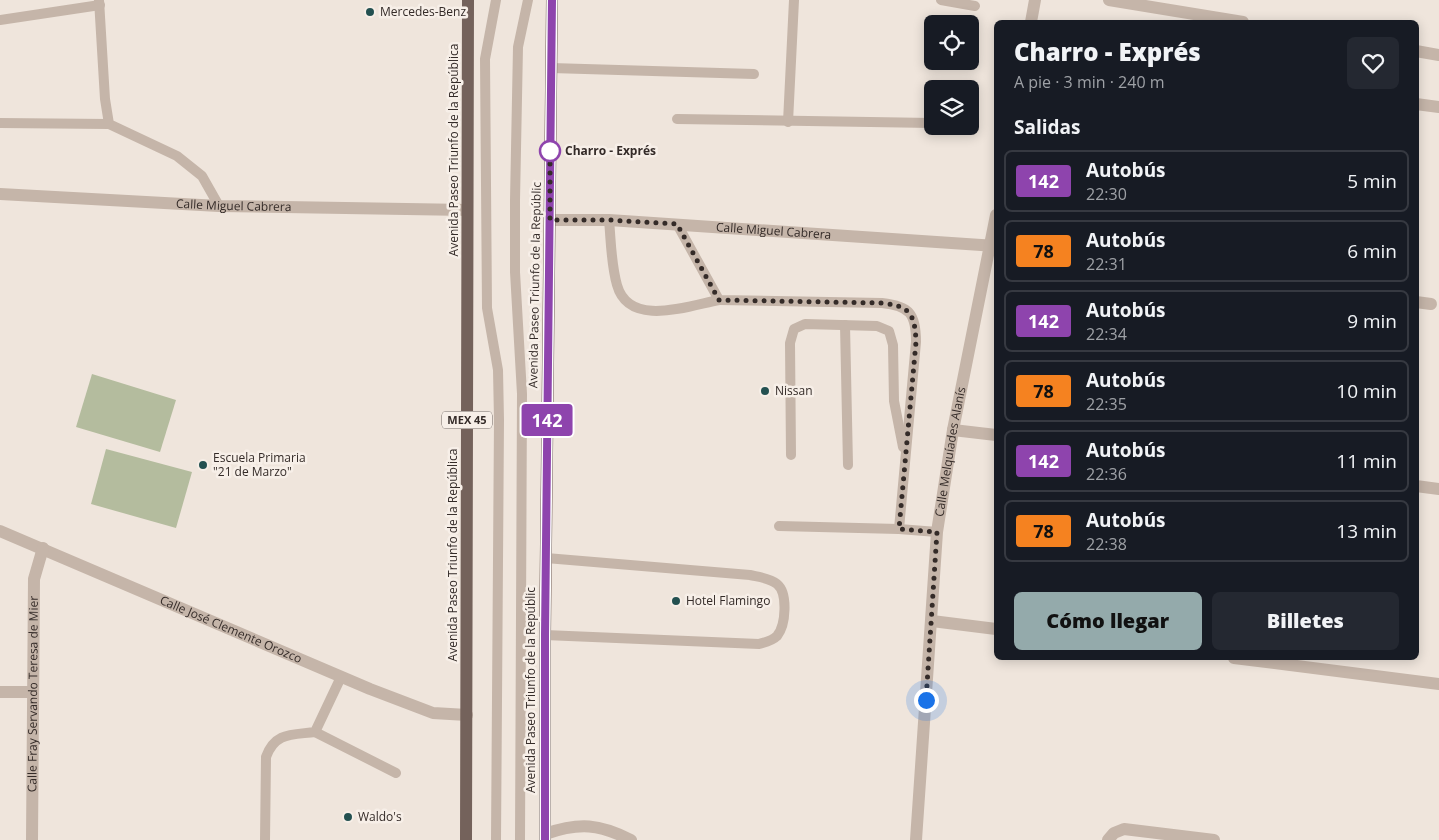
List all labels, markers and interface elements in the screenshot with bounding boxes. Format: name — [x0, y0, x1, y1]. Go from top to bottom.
place label: Mercedes-Benz — [380, 3, 466, 20]
marker: Mercedes-Benz — [364, 6, 376, 18]
map controls — [924, 15, 979, 135]
button: locate — [924, 15, 979, 70]
text: Charro - Exprés — [1014, 35, 1201, 68]
button: heart — [1347, 37, 1399, 89]
street label: Avenida Paseo Triunfo de la República — [445, 44, 462, 256]
text: A pie · 3 min · 240 m — [1014, 71, 1165, 93]
button: layers — [924, 80, 979, 135]
text: Salidas — [1014, 114, 1080, 140]
marker: Charro - Exprés — [539, 140, 561, 162]
place label: Charro - Exprés — [565, 142, 656, 159]
text: Autobús — [1086, 157, 1166, 183]
text: 5 min — [1347, 168, 1397, 194]
text: 142 — [1028, 169, 1059, 193]
street label: Avenida Paseo Triunfo de la Repúblic — [524, 182, 545, 388]
text: 22:30 — [1086, 183, 1127, 205]
street label: Calle Miguel Cabrera — [176, 195, 292, 215]
street label: Calle Miguel Cabrera — [715, 218, 832, 243]
text: Autobús — [1086, 227, 1166, 253]
text: 6 min — [1347, 238, 1397, 264]
text: 78 — [1033, 239, 1054, 263]
text: 22:31 — [1086, 253, 1127, 275]
text: Autobús — [1086, 297, 1166, 323]
text: 9 min — [1347, 308, 1397, 334]
text: 142 — [1028, 309, 1059, 333]
text: 22:34 — [1086, 323, 1127, 345]
text: Autobús — [1086, 367, 1166, 393]
text: 10 min — [1336, 378, 1397, 404]
text: 78 — [1033, 379, 1054, 403]
place label: Nissan — [775, 382, 813, 399]
marker: Nissan — [759, 385, 771, 397]
street label: Calle Melquíades Alanís — [931, 385, 969, 518]
text: 22:35 — [1086, 393, 1127, 415]
line badge: 142 — [518, 404, 576, 436]
text: 142 — [532, 408, 562, 432]
road number: MEX 45 — [442, 412, 492, 428]
text: Autobús — [1086, 437, 1166, 463]
text: 11 min — [1336, 448, 1397, 474]
place label: Escuela Primaria "21 de Marzo" — [213, 449, 306, 480]
street label: Avenida Paseo Triunfo de la República — [444, 449, 461, 661]
text: 142 — [1028, 449, 1059, 473]
marker: Escuela Primaria "21 de Marzo" — [197, 459, 209, 471]
text: 22:36 — [1086, 463, 1127, 485]
text: Autobús — [1086, 507, 1166, 533]
text: 13 min — [1336, 518, 1397, 544]
text: 78 — [1033, 519, 1054, 543]
text: 22:38 — [1086, 533, 1127, 555]
street label: Avenida Paseo Triunfo de la Repúblic — [522, 587, 539, 793]
street label: Calle José Clemente Orozco — [157, 591, 305, 667]
place label: Hotel Flamingo — [686, 592, 770, 609]
button: Cómo llegar — [1014, 592, 1202, 650]
button: Billetes — [1212, 592, 1399, 650]
marker: Hotel Flamingo — [670, 595, 682, 607]
street label: Calle Fray Servando Teresa de Mier — [23, 596, 42, 792]
your location — [914, 688, 939, 713]
place label: Waldo's — [358, 808, 402, 825]
marker: Waldo's — [342, 811, 354, 823]

